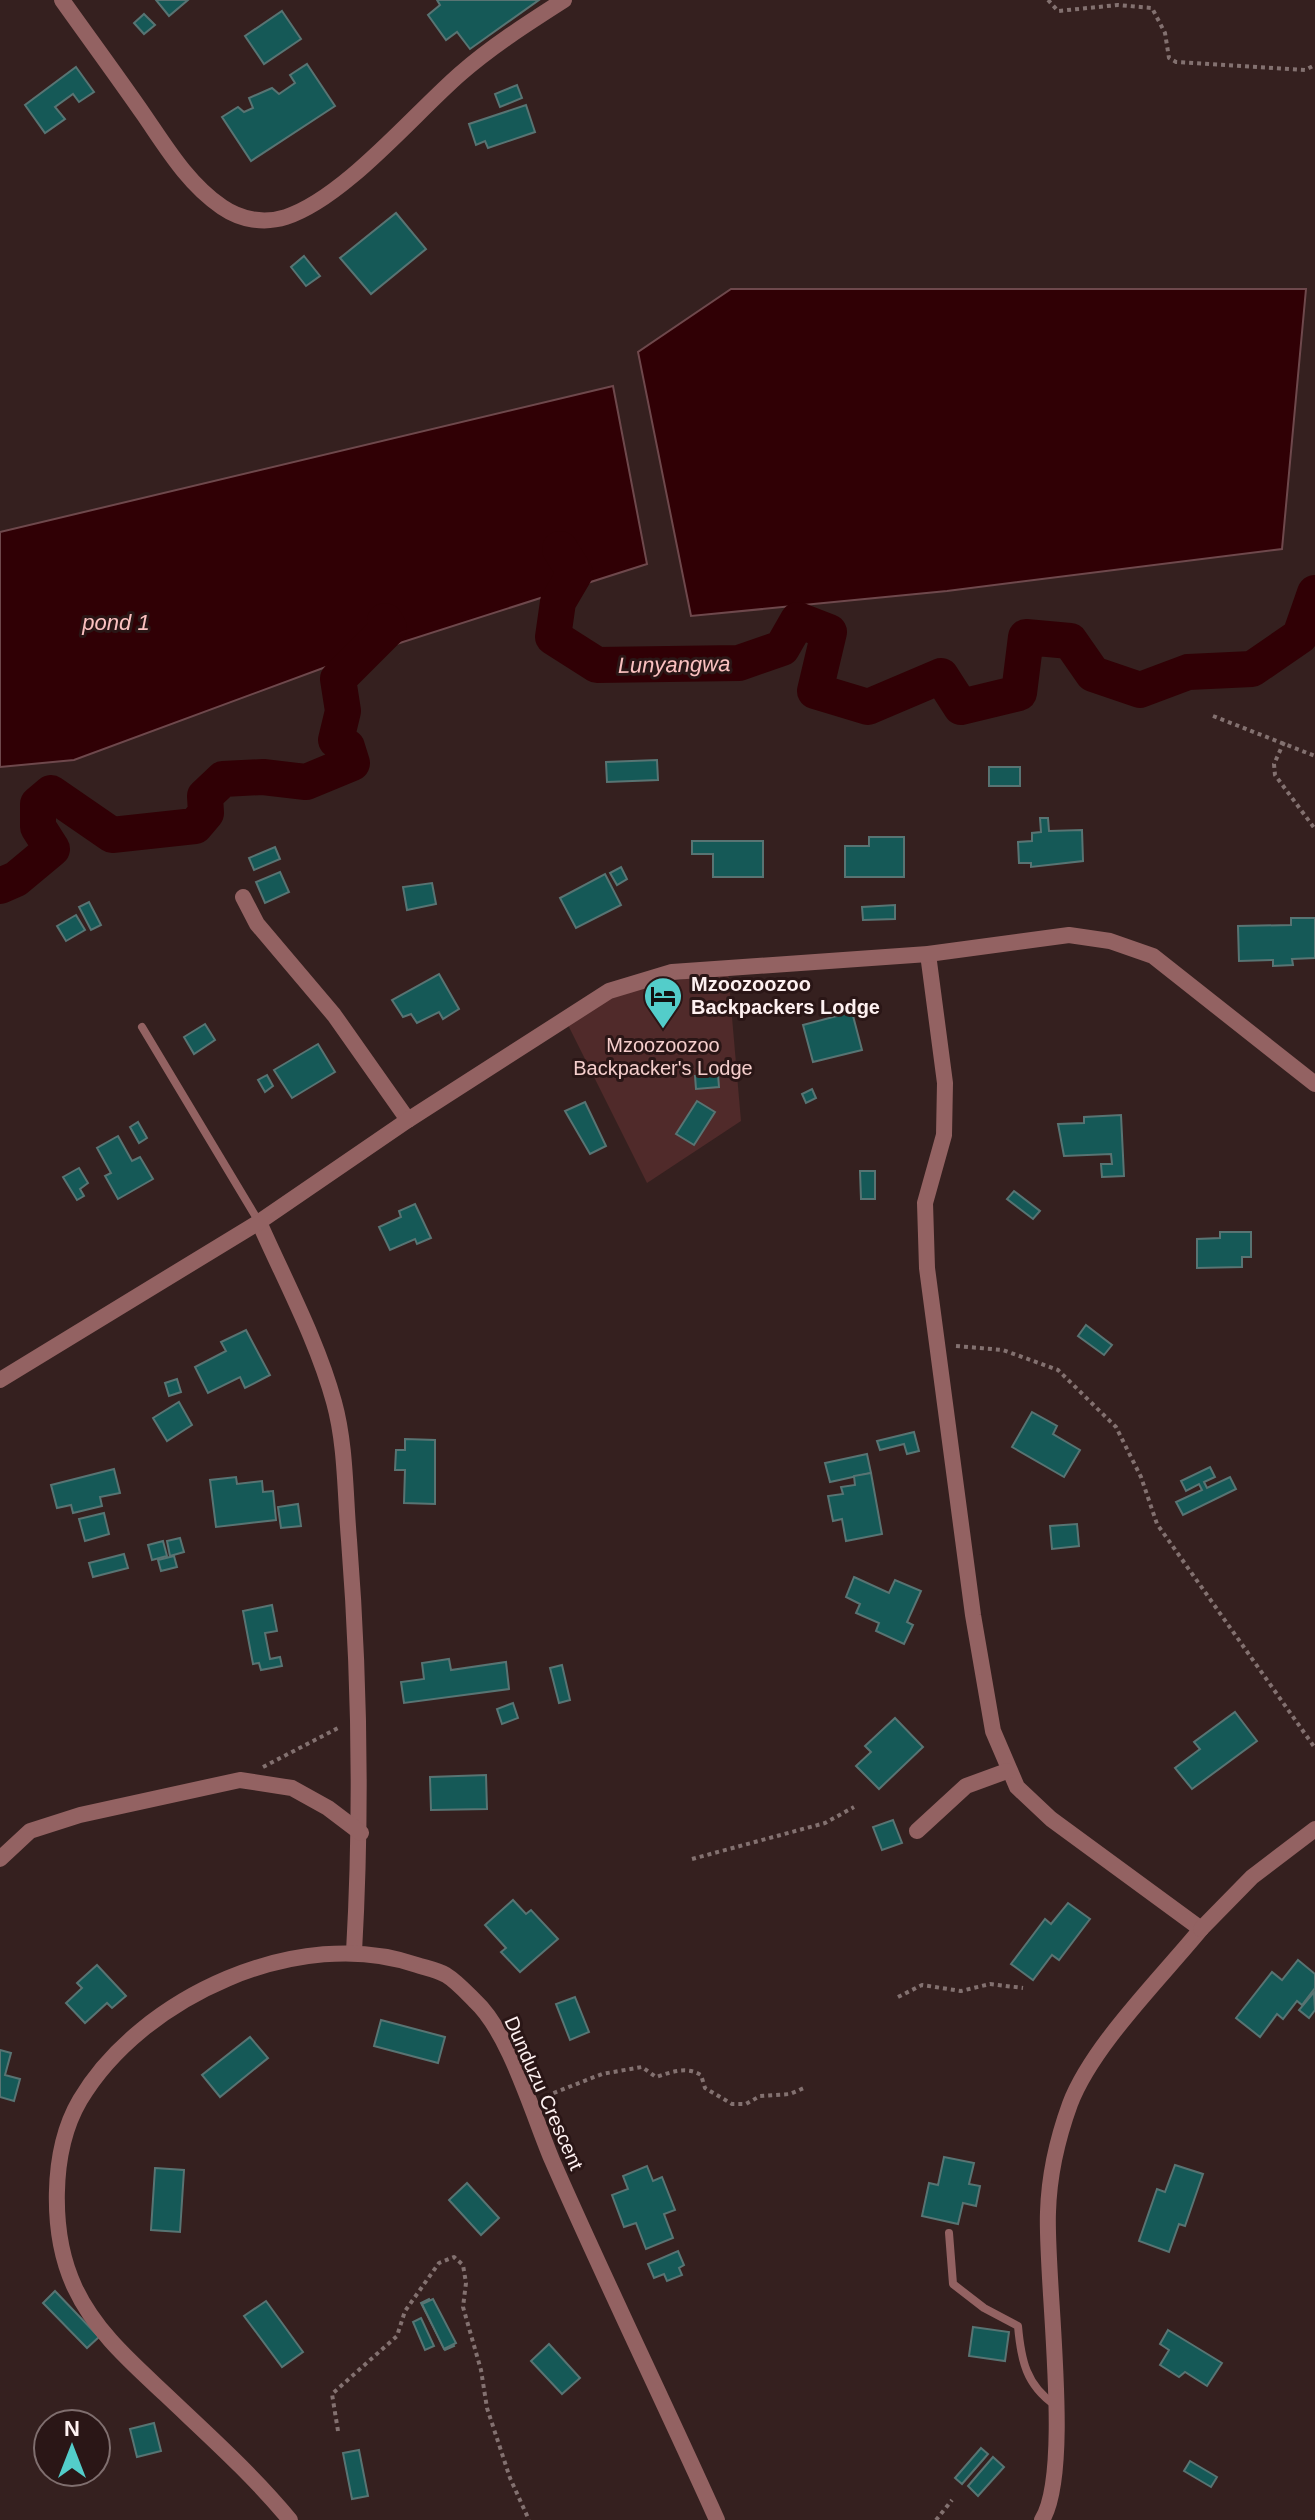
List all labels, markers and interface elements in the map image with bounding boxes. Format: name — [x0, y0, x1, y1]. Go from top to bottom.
water label: pond 1 — [81, 610, 150, 635]
water label: Lunyangwa — [618, 651, 730, 678]
place label: Mzoozoozoo Backpackers Lodge — [691, 973, 880, 1018]
hotel icon: Mzoozoozoo Backpackers Lodge — [642, 975, 684, 1030]
park label: Mzoozoozoo Backpacker's Lodge — [573, 1034, 753, 1079]
street label: Dunduzu Crescent — [500, 2013, 588, 2174]
north arrow — [32, 2408, 112, 2488]
text: N — [64, 2416, 80, 2441]

